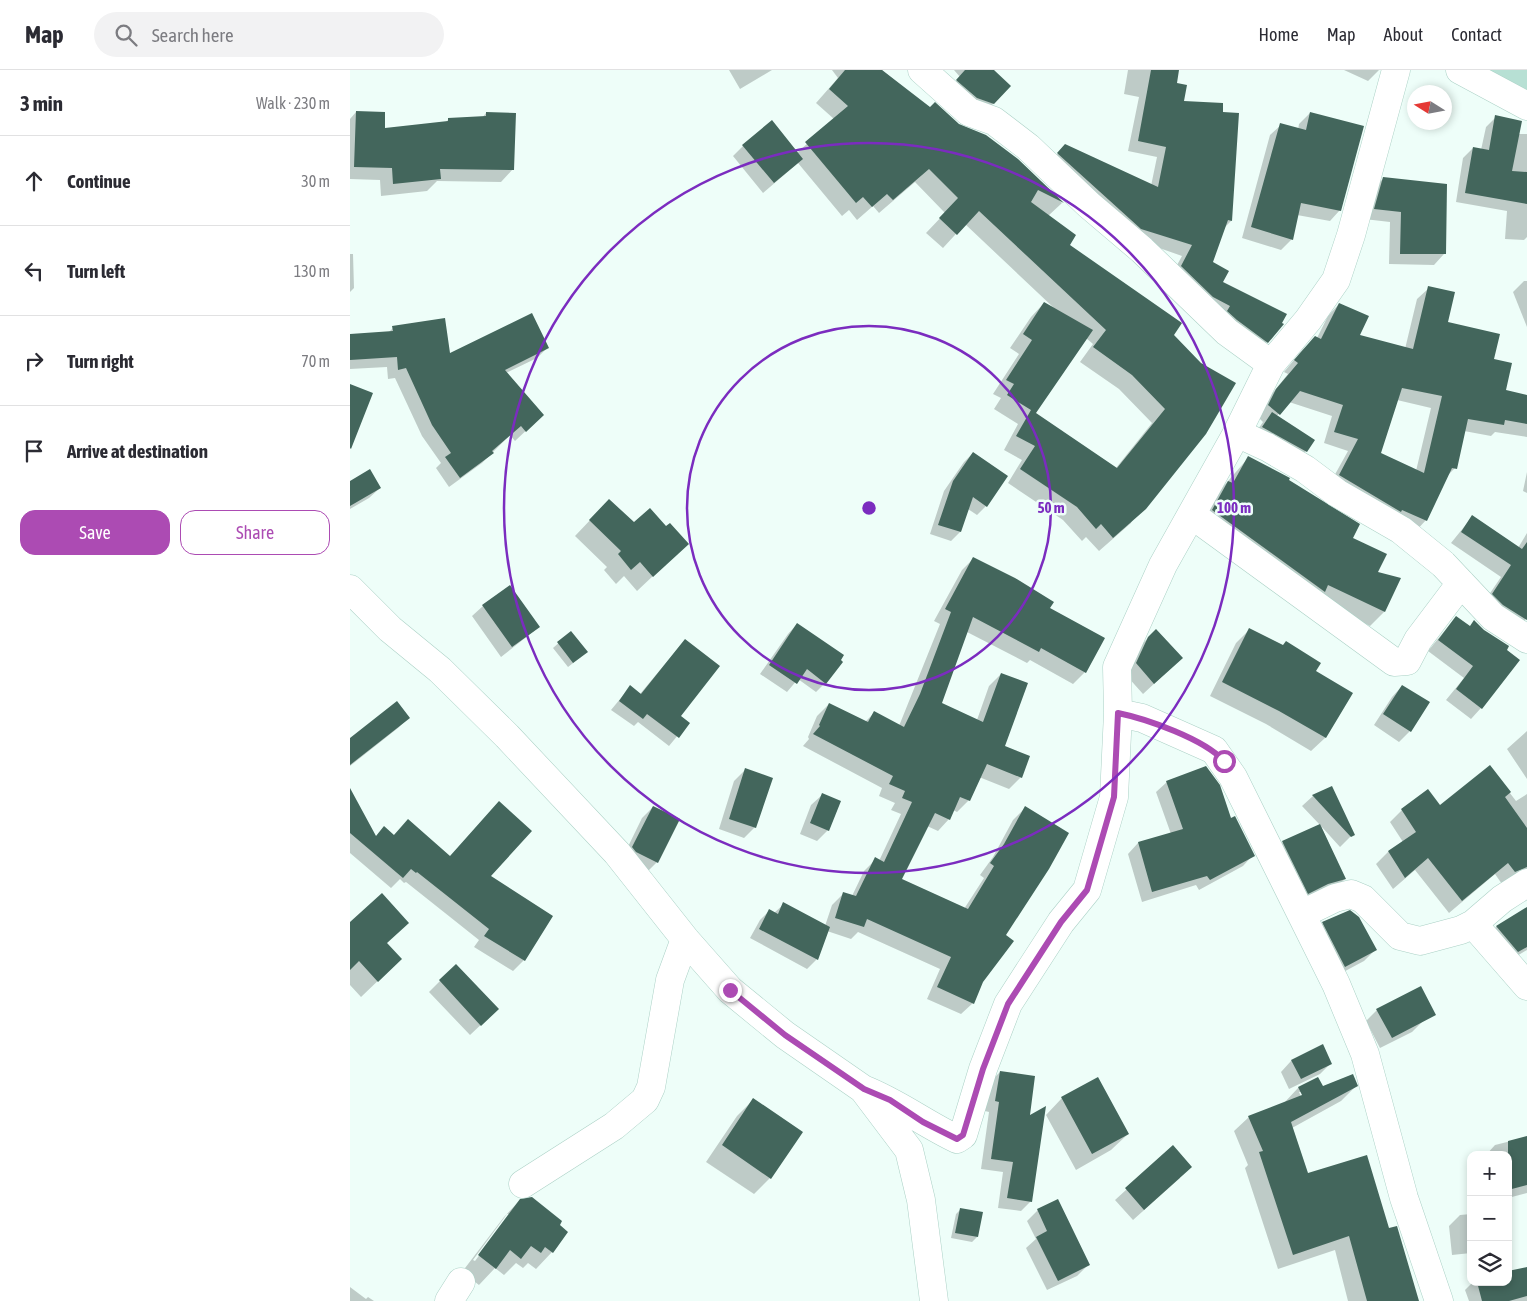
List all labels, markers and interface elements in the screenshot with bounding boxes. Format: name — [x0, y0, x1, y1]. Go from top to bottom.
search box — [94, 12, 444, 57]
text: Map — [25, 21, 64, 48]
icon: search — [112, 21, 140, 49]
text: Search here — [152, 24, 234, 46]
text: Home — [1259, 24, 1299, 45]
text: Map — [1327, 24, 1356, 45]
text: About — [1384, 24, 1423, 45]
text: Contact — [1451, 24, 1502, 45]
north arrow — [1407, 85, 1452, 130]
text: 3 min — [20, 91, 63, 115]
text: Walk · 230 m — [256, 94, 330, 112]
icon: ahead — [20, 167, 48, 195]
text: Continue — [67, 170, 131, 192]
text: 30 m — [301, 172, 330, 190]
icon: left — [20, 257, 48, 285]
text: Turn left — [67, 260, 125, 282]
text: 130 m — [294, 262, 330, 280]
icon: right — [20, 347, 48, 375]
text: Turn right — [67, 350, 134, 372]
text: 70 m — [301, 352, 330, 370]
icon: arrive — [20, 437, 48, 465]
text: Arrive at destination — [67, 440, 208, 462]
centre of rings — [860, 499, 878, 517]
text: 50 m — [1038, 499, 1065, 516]
text: 100 m — [1217, 499, 1251, 516]
button: Save — [20, 510, 170, 555]
button: Share — [180, 510, 330, 555]
route start — [1213, 750, 1236, 773]
route end — [719, 979, 742, 1002]
map controls — [1467, 1151, 1512, 1286]
button: + — [1467, 1151, 1512, 1196]
button: − — [1467, 1196, 1512, 1241]
button: layers — [1467, 1241, 1512, 1286]

